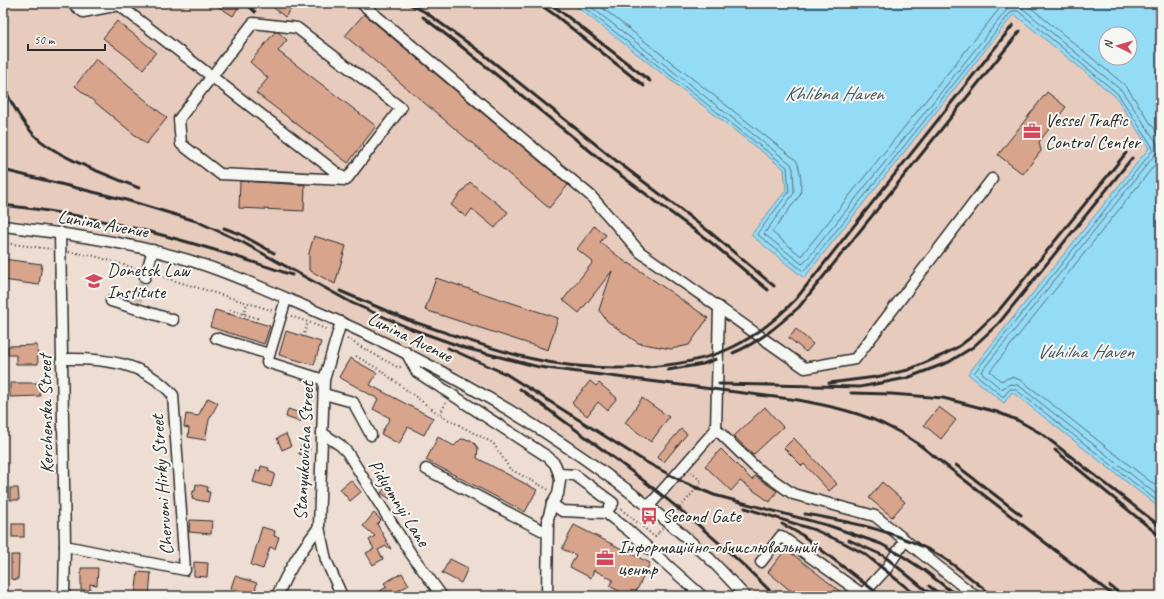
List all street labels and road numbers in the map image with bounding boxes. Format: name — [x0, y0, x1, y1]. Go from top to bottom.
street label: Lunina Avenue — [56, 204, 152, 244]
street label: Lunina Avenue — [364, 306, 458, 369]
street label: Kerchenska Street — [33, 352, 59, 474]
street label: Stanyukovicha Street — [288, 379, 320, 521]
street label: Chervoni Hirky Street — [145, 412, 179, 556]
street label: Pidyomnyi Lane — [363, 455, 436, 553]

